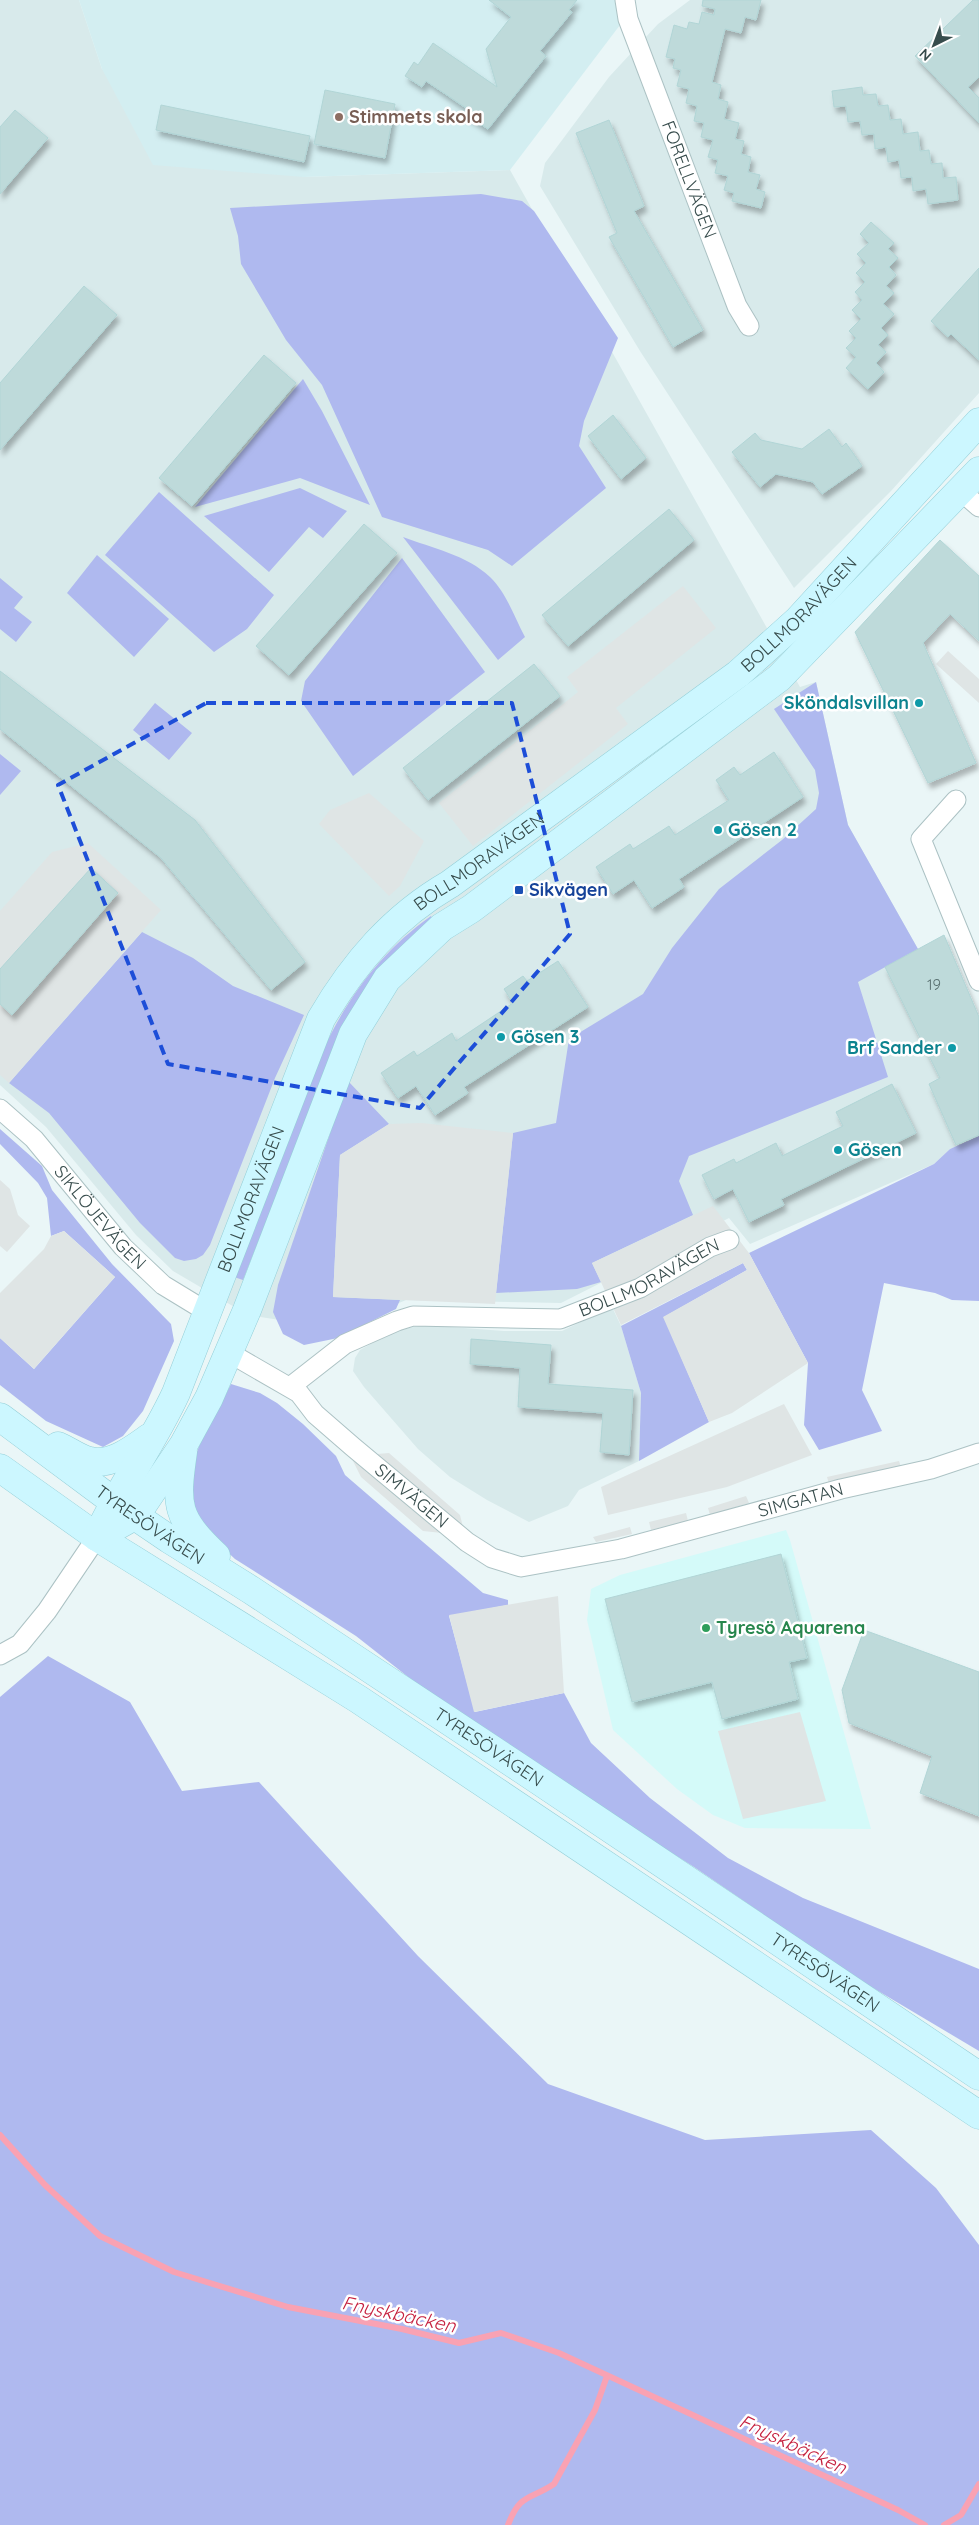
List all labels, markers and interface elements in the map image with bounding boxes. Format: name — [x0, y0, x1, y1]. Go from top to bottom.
north arrow — [909, 20, 959, 70]
text: N — [915, 45, 935, 65]
place label: Stimmets skola — [349, 105, 483, 128]
marker: Stimmets skola — [333, 111, 345, 123]
street label: FORELLVÄGEN — [657, 117, 722, 241]
street label: BOLLMORAVÄGEN — [736, 551, 861, 677]
place label: Sköndalsvillan — [784, 691, 909, 714]
marker: Sköndalsvillan — [913, 697, 925, 709]
street label: BOLLMORAVÄGEN — [409, 807, 549, 916]
place label: Gösen 2 — [728, 818, 797, 841]
marker: Gösen 2 — [712, 824, 724, 836]
place label: Sikvägen — [529, 878, 608, 901]
marker: Sikvägen — [513, 884, 525, 896]
house number: 19 — [927, 975, 941, 994]
place label: Gösen 3 — [511, 1025, 580, 1048]
marker: Gösen 3 — [495, 1031, 507, 1043]
place label: Brf Sander — [847, 1036, 942, 1059]
marker: Brf Sander — [946, 1042, 958, 1054]
street label: BOLLMORAVÄGEN — [212, 1123, 289, 1276]
place label: Gösen — [848, 1138, 902, 1161]
marker: Gösen — [832, 1144, 844, 1156]
street label: SIKLÖJEVÄGEN — [49, 1160, 151, 1274]
street label: BOLLMORAVÄGEN — [575, 1233, 722, 1322]
street label: SIMVÄGEN — [370, 1458, 453, 1533]
street label: SIMGATAN — [755, 1477, 846, 1522]
street label: TYRESÖVÄGEN — [91, 1480, 209, 1569]
place label: Tyresö Aquarena — [716, 1616, 865, 1639]
marker: Tyresö Aquarena — [700, 1622, 712, 1634]
street label: TYRESÖVÄGEN — [430, 1702, 548, 1792]
street label: TYRESÖVÄGEN — [766, 1927, 884, 2017]
water label: Fnyskbäcken — [340, 2290, 459, 2338]
water label: Fnyskbäcken — [736, 2409, 851, 2480]

